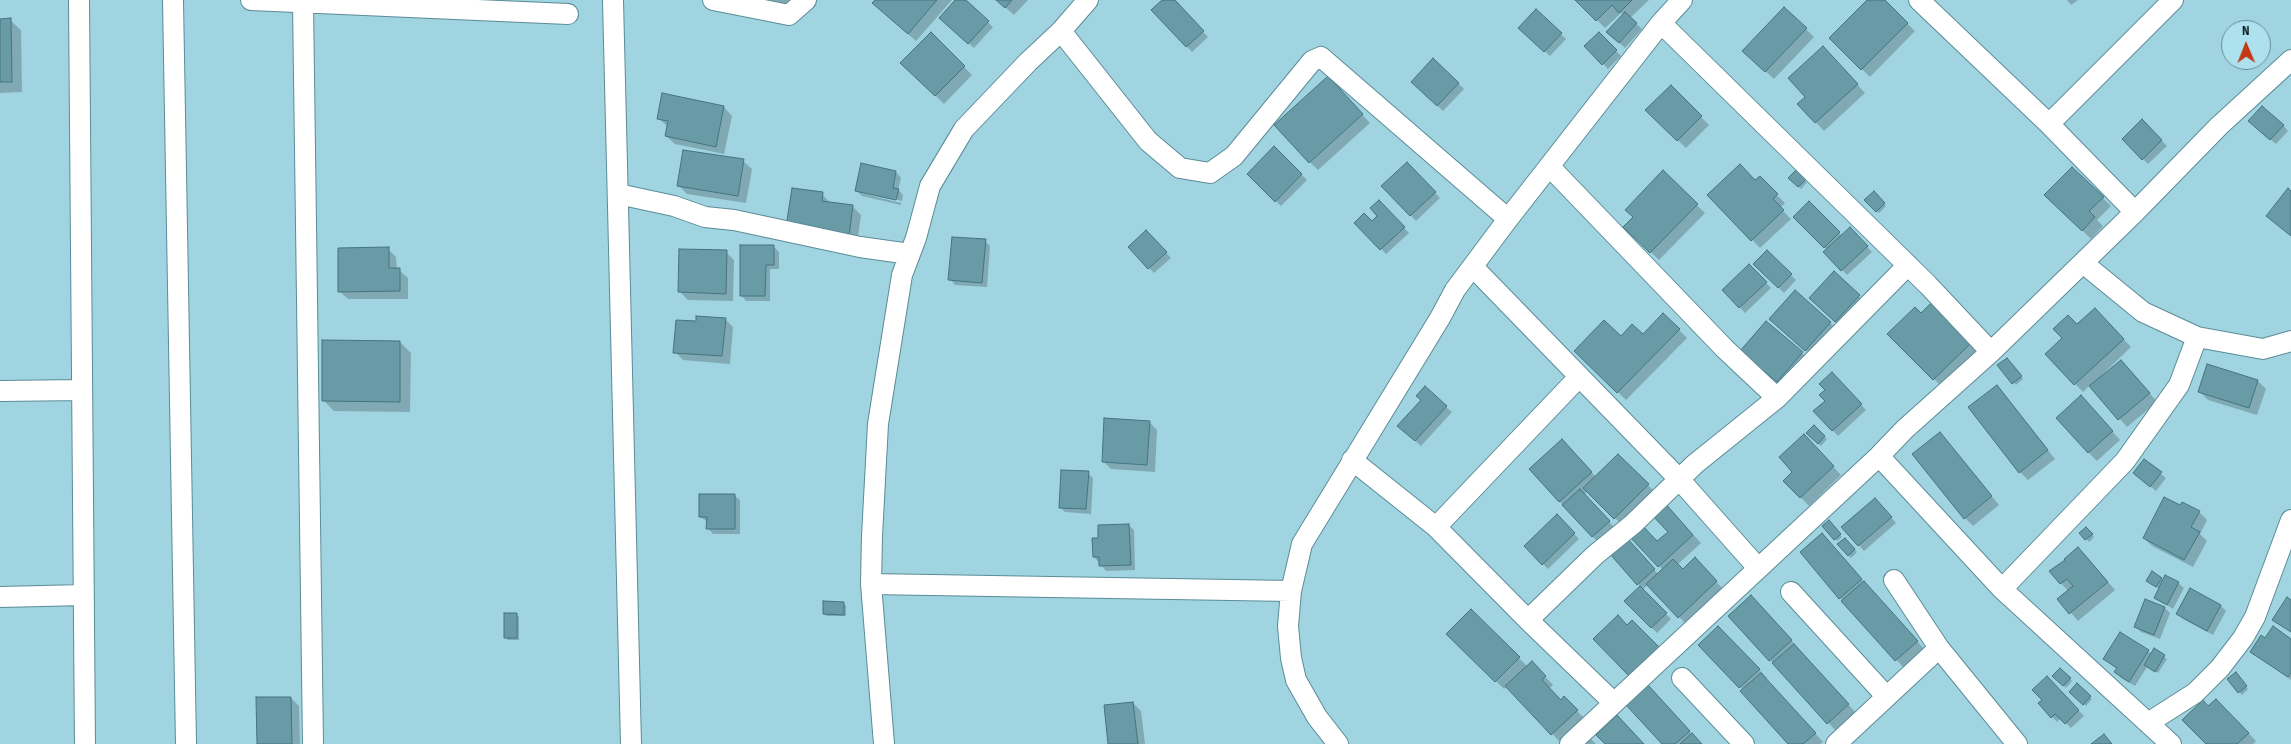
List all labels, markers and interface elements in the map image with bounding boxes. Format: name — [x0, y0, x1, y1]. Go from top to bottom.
north arrow — [2221, 20, 2271, 70]
text: N — [2242, 22, 2250, 39]

